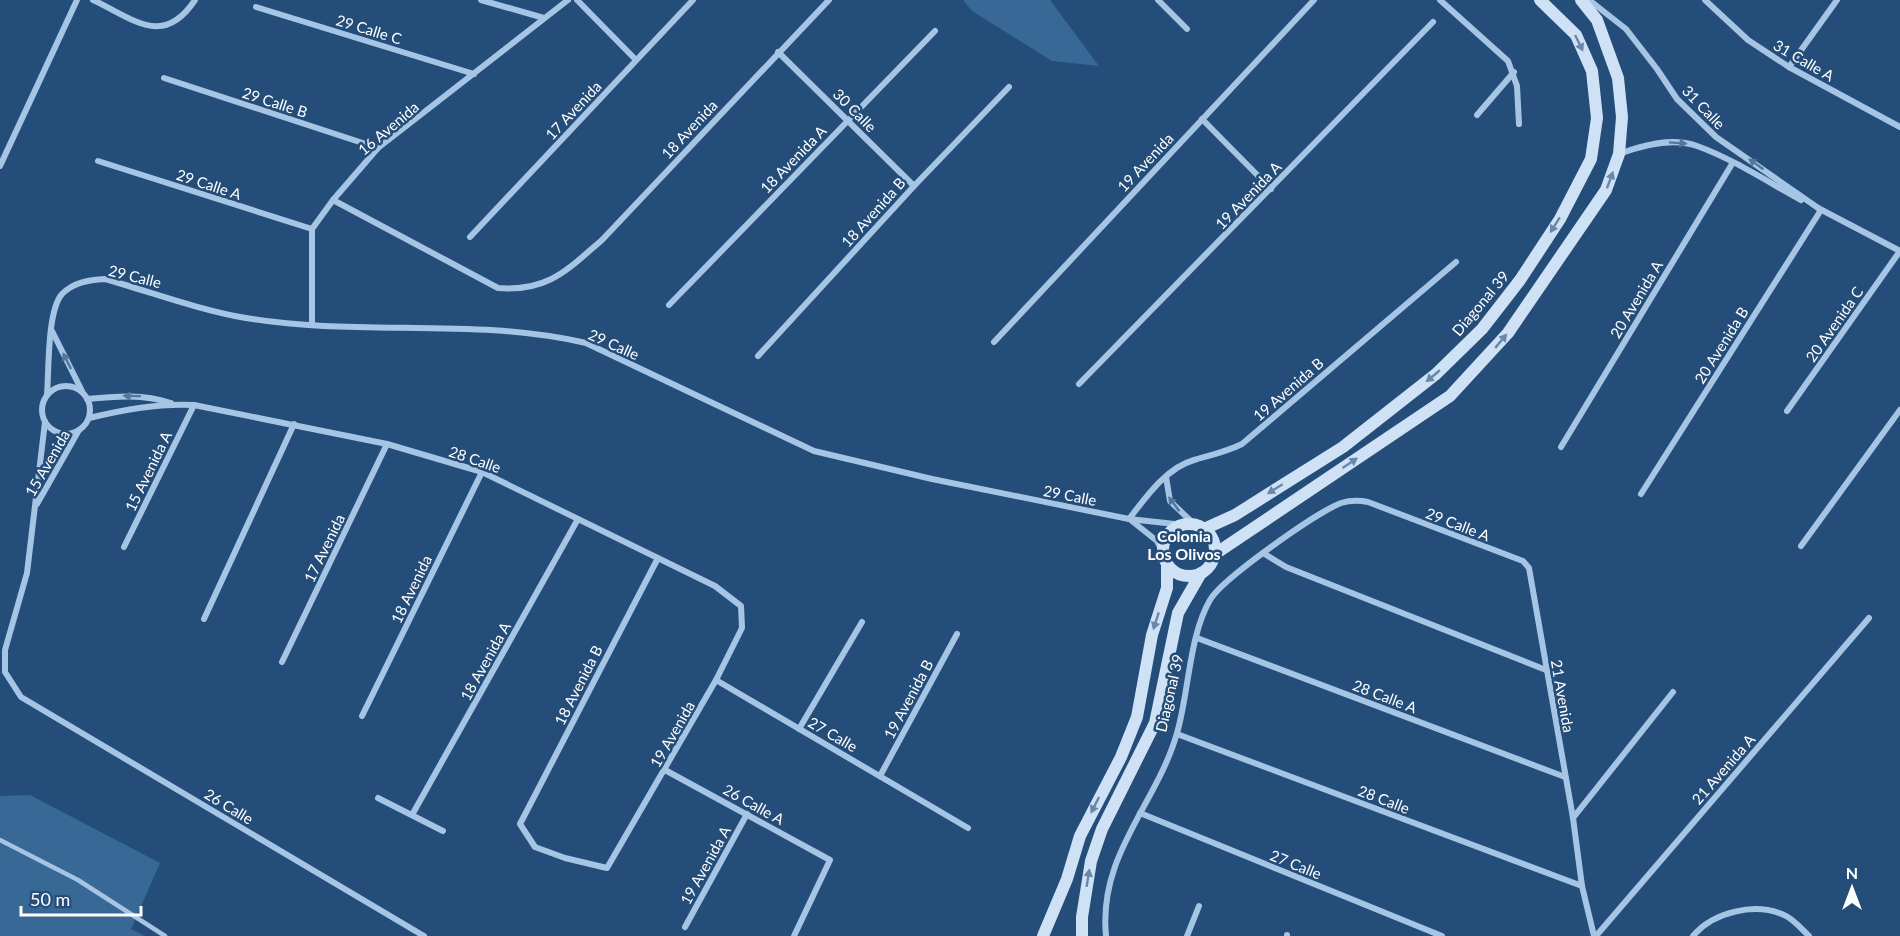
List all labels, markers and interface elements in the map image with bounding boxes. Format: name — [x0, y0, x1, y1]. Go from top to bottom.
street label: 29 Calle C — [334, 11, 404, 47]
one-way arrow — [1574, 34, 1583, 51]
street label: 31 Calle A — [1770, 35, 1838, 85]
street label: 17 Avenida — [541, 77, 605, 143]
street label: 31 Calle — [1679, 81, 1729, 133]
street label: 29 Calle B — [240, 83, 310, 121]
street label: 30 Calle — [830, 85, 880, 135]
street label: 18 Avenida — [657, 96, 721, 162]
street label: 16 Avenida — [354, 97, 422, 159]
street label: 18 Avenida A — [756, 121, 830, 197]
street label: 19 Avenida — [1113, 129, 1177, 195]
one-way arrow — [1668, 139, 1687, 148]
street label: 19 Avenida A — [1211, 157, 1285, 233]
one-way arrow — [1749, 158, 1765, 170]
street label: 29 Calle A — [174, 165, 245, 203]
one-way arrow — [1605, 171, 1615, 189]
street label: 18 Avenida B — [837, 174, 909, 250]
one-way arrow — [1550, 217, 1561, 233]
street label: 20 Avenida A — [1606, 256, 1667, 341]
street label: 29 Calle — [107, 261, 163, 291]
street label: Diagonal 39 — [1448, 267, 1512, 339]
street label: 20 Avenida C — [1802, 283, 1866, 365]
street label: 20 Avenida B — [1690, 303, 1752, 387]
street label: 29 Calle — [586, 325, 642, 363]
one-way arrow — [1495, 333, 1508, 349]
one-way arrow — [63, 352, 73, 370]
street label: 19 Avenida B — [1249, 354, 1327, 424]
one-way arrow — [1425, 369, 1441, 382]
one-way arrow — [122, 391, 141, 401]
street label: 15 Avenida — [21, 427, 73, 499]
street label: 15 Avenida A — [121, 427, 176, 514]
street label: 28 Calle — [447, 442, 503, 476]
one-way arrow — [1342, 457, 1358, 469]
street label: 29 Calle — [1042, 481, 1098, 509]
one-way arrow — [1267, 484, 1283, 495]
one-way arrow — [1168, 496, 1180, 512]
street label: 29 Calle A — [1423, 504, 1493, 545]
street label: 17 Avenida — [300, 511, 348, 585]
district label: Colonia Los Olivos — [1147, 526, 1221, 563]
street label: 18 Avenida — [387, 552, 435, 626]
one-way arrow — [1151, 612, 1160, 630]
street label: 18 Avenida A — [456, 618, 514, 703]
street label: 18 Avenida B — [550, 642, 606, 728]
street label: Diagonal 39 — [1151, 652, 1187, 734]
street label: 19 Avenida B — [880, 656, 936, 742]
street label: 21 Avenida — [1548, 658, 1578, 734]
street label: 28 Calle A — [1350, 676, 1420, 717]
street label: 19 Avenida — [646, 698, 698, 770]
street label: 27 Calle — [805, 713, 861, 755]
street label: 21 Avenida A — [1688, 730, 1759, 808]
street label: 26 Calle A — [720, 780, 788, 829]
street label: 28 Calle — [1356, 781, 1412, 817]
street label: 26 Calle — [201, 784, 257, 828]
one-way arrow — [1091, 796, 1100, 813]
street label: 19 Avenida A — [676, 822, 734, 907]
street label: 27 Calle — [1268, 846, 1324, 882]
north arrow — [1822, 858, 1882, 918]
text: N — [1846, 863, 1858, 882]
one-way arrow — [1084, 868, 1093, 887]
scale bar — [21, 879, 141, 917]
text: 50 m — [30, 888, 70, 910]

